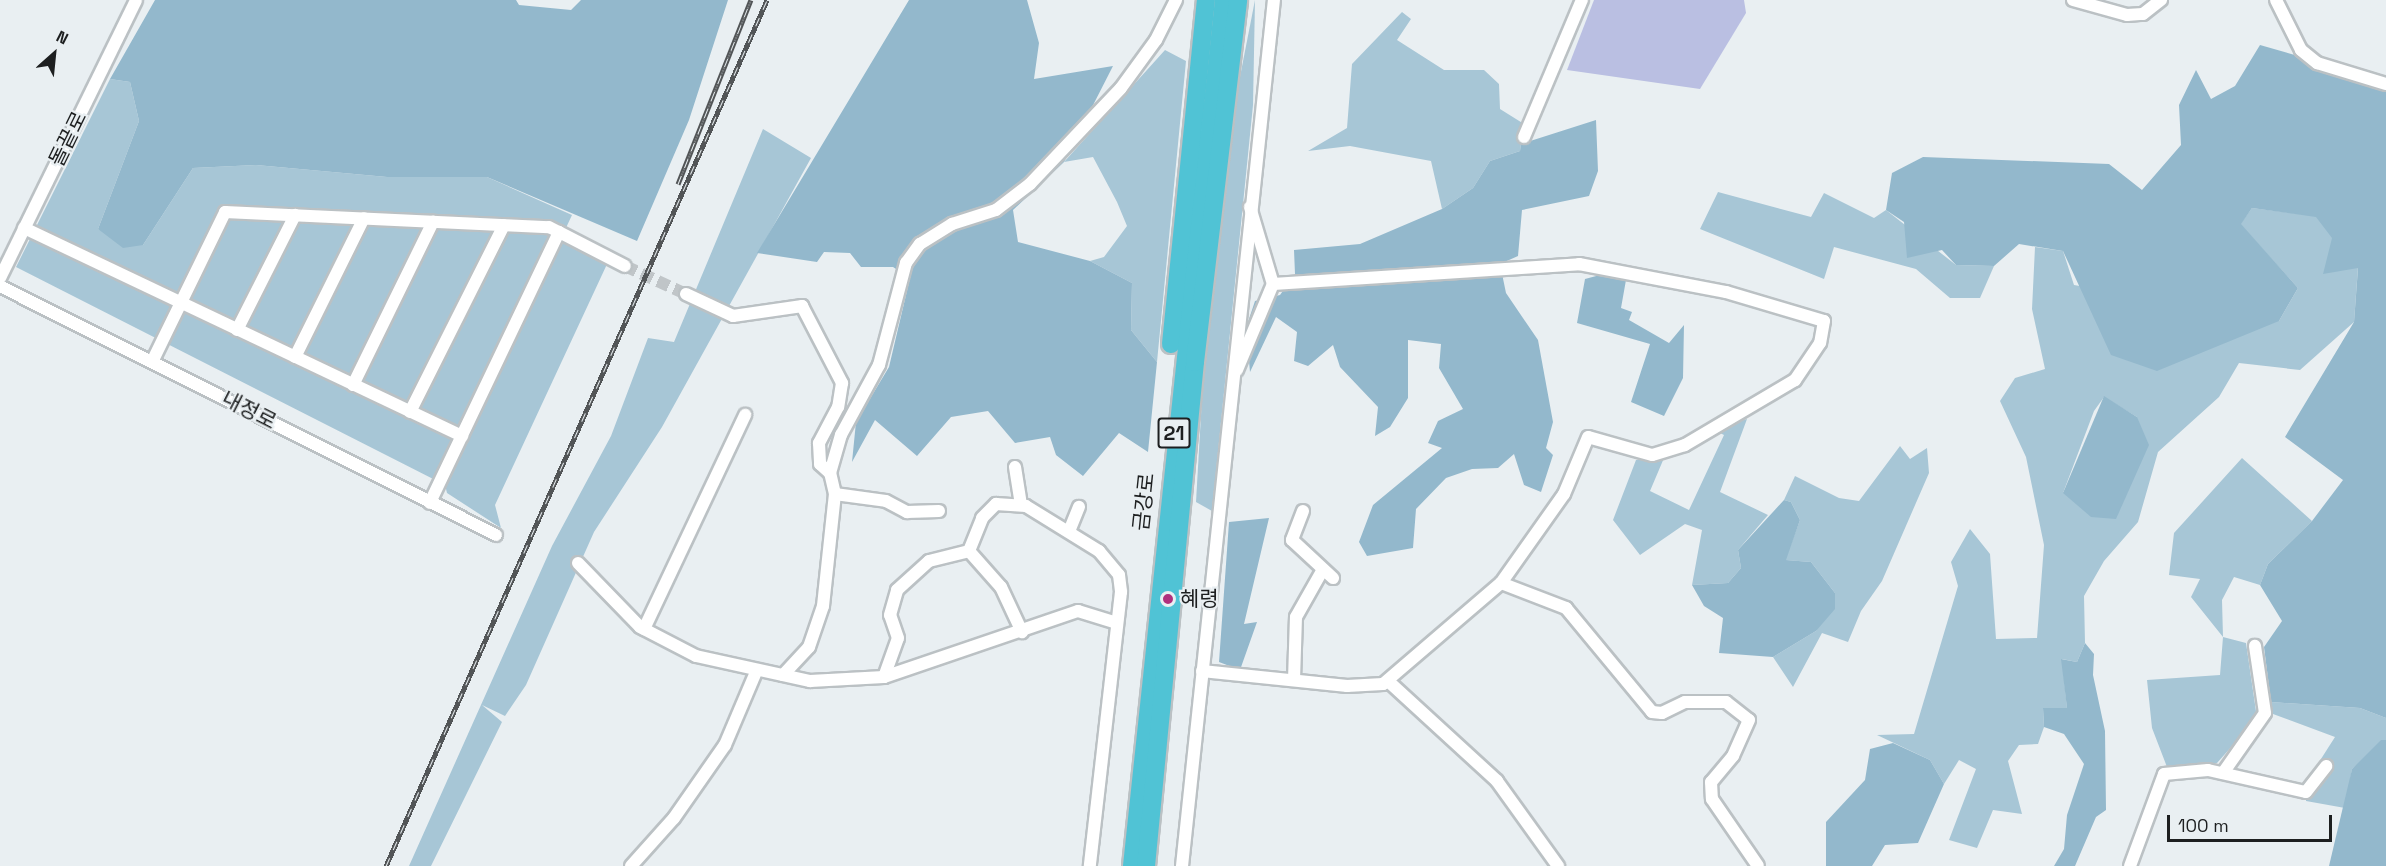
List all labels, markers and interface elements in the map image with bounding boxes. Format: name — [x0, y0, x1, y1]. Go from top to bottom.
north arrow — [24, 24, 84, 84]
text: N — [53, 26, 72, 49]
street label: 돌끝로 — [44, 107, 92, 171]
street label: 내정로 — [217, 386, 281, 434]
road number: 21 — [1158, 416, 1190, 450]
street label: 금강로 — [1128, 472, 1160, 532]
place label: 혜령 — [1180, 586, 1219, 612]
marker: 혜령 — [1161, 592, 1175, 606]
scale bar — [2170, 803, 2335, 841]
text: 100 m — [2178, 814, 2229, 837]

